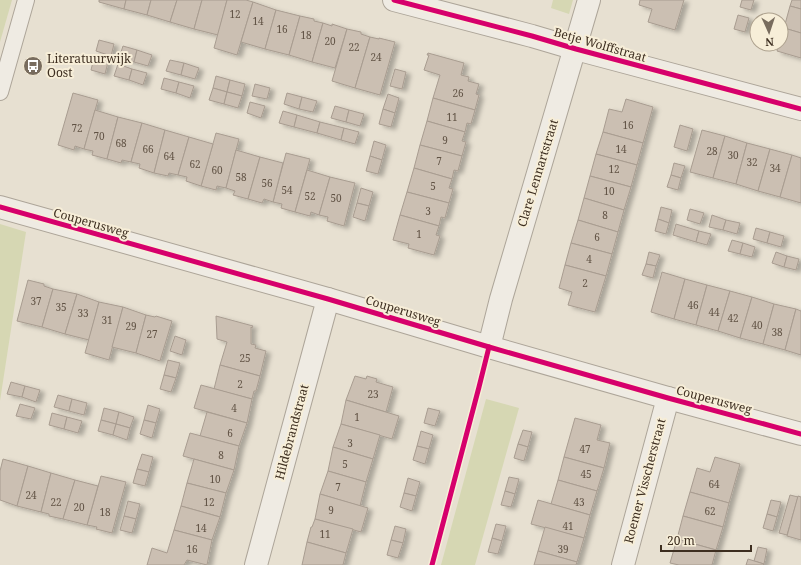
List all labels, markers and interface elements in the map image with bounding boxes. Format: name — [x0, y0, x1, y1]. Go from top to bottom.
house number: 12 — [229, 7, 241, 21]
north arrow — [749, 12, 789, 52]
house number: 14 — [252, 14, 264, 28]
house number: 16 — [276, 22, 288, 36]
street label: Betje Wolffstraat — [552, 23, 648, 66]
house number: 18 — [300, 28, 312, 42]
house number: 20 — [324, 34, 336, 48]
text: N — [764, 35, 774, 50]
house number: 22 — [348, 40, 360, 54]
place label: Literatuurwijk Oost — [47, 50, 132, 81]
house number: 24 — [370, 50, 382, 64]
bus stop icon: Literatuurwijk Oost — [22, 55, 44, 77]
house number: 26 — [452, 86, 464, 100]
house number: 11 — [446, 110, 458, 124]
street label: Clare Lennartstraat — [513, 117, 562, 229]
house number: 16 — [622, 118, 634, 132]
house number: 72 — [71, 121, 83, 135]
house number: 70 — [93, 129, 105, 143]
house number: 9 — [442, 133, 448, 147]
house number: 68 — [115, 136, 127, 150]
house number: 66 — [142, 142, 154, 156]
house number: 14 — [615, 142, 627, 156]
house number: 28 — [706, 144, 718, 158]
house number: 30 — [727, 148, 739, 162]
house number: 64 — [163, 149, 175, 163]
house number: 7 — [436, 154, 442, 168]
house number: 32 — [746, 155, 758, 169]
house number: 62 — [189, 157, 201, 171]
house number: 34 — [769, 161, 781, 175]
house number: 12 — [608, 162, 620, 176]
house number: 60 — [211, 163, 223, 177]
house number: 58 — [235, 170, 247, 184]
house number: 56 — [261, 176, 273, 190]
house number: 5 — [430, 179, 436, 193]
house number: 54 — [281, 183, 293, 197]
house number: 10 — [603, 184, 615, 198]
house number: 52 — [304, 189, 316, 203]
house number: 50 — [330, 191, 342, 205]
street label: Couperusweg — [51, 204, 131, 242]
house number: 3 — [425, 204, 431, 218]
house number: 8 — [602, 208, 608, 222]
house number: 1 — [416, 227, 422, 241]
house number: 6 — [594, 230, 600, 244]
house number: 4 — [586, 252, 592, 266]
house number: 2 — [582, 276, 588, 290]
street label: Couperusweg — [364, 291, 443, 330]
house number: 37 — [30, 294, 42, 308]
house number: 46 — [687, 298, 699, 312]
house number: 35 — [55, 300, 67, 314]
house number: 44 — [708, 305, 720, 319]
house number: 33 — [77, 306, 89, 320]
house number: 42 — [727, 311, 739, 325]
house number: 31 — [101, 313, 113, 327]
house number: 40 — [751, 318, 763, 332]
house number: 29 — [125, 319, 137, 333]
house number: 38 — [771, 325, 783, 339]
house number: 27 — [146, 327, 158, 341]
house number: 25 — [239, 351, 251, 365]
house number: 2 — [237, 377, 243, 391]
street label: Couperusweg — [674, 381, 754, 418]
street label: Hildebrandstraat — [271, 382, 312, 482]
house number: 23 — [367, 387, 379, 401]
house number: 4 — [231, 401, 237, 415]
house number: 1 — [354, 410, 360, 424]
street label: Roemer Visscherstraat — [620, 416, 669, 545]
house number: 6 — [227, 426, 233, 440]
house number: 3 — [347, 436, 353, 450]
house number: 47 — [579, 442, 591, 456]
house number: 8 — [218, 448, 224, 462]
house number: 5 — [342, 457, 348, 471]
house number: 45 — [580, 467, 592, 481]
house number: 10 — [209, 472, 221, 486]
house number: 64 — [708, 477, 720, 491]
house number: 7 — [335, 480, 341, 494]
house number: 24 — [25, 488, 37, 502]
house number: 22 — [50, 495, 62, 509]
house number: 12 — [203, 495, 215, 509]
house number: 43 — [573, 495, 585, 509]
house number: 20 — [73, 500, 85, 514]
house number: 9 — [328, 503, 334, 517]
house number: 62 — [704, 504, 716, 518]
house number: 18 — [99, 505, 111, 519]
house number: 41 — [562, 519, 574, 533]
house number: 14 — [195, 521, 207, 535]
house number: 11 — [319, 527, 331, 541]
scale bar — [661, 527, 751, 553]
text: 20 m — [667, 532, 695, 549]
house number: 16 — [186, 542, 198, 556]
house number: 39 — [557, 542, 569, 556]

